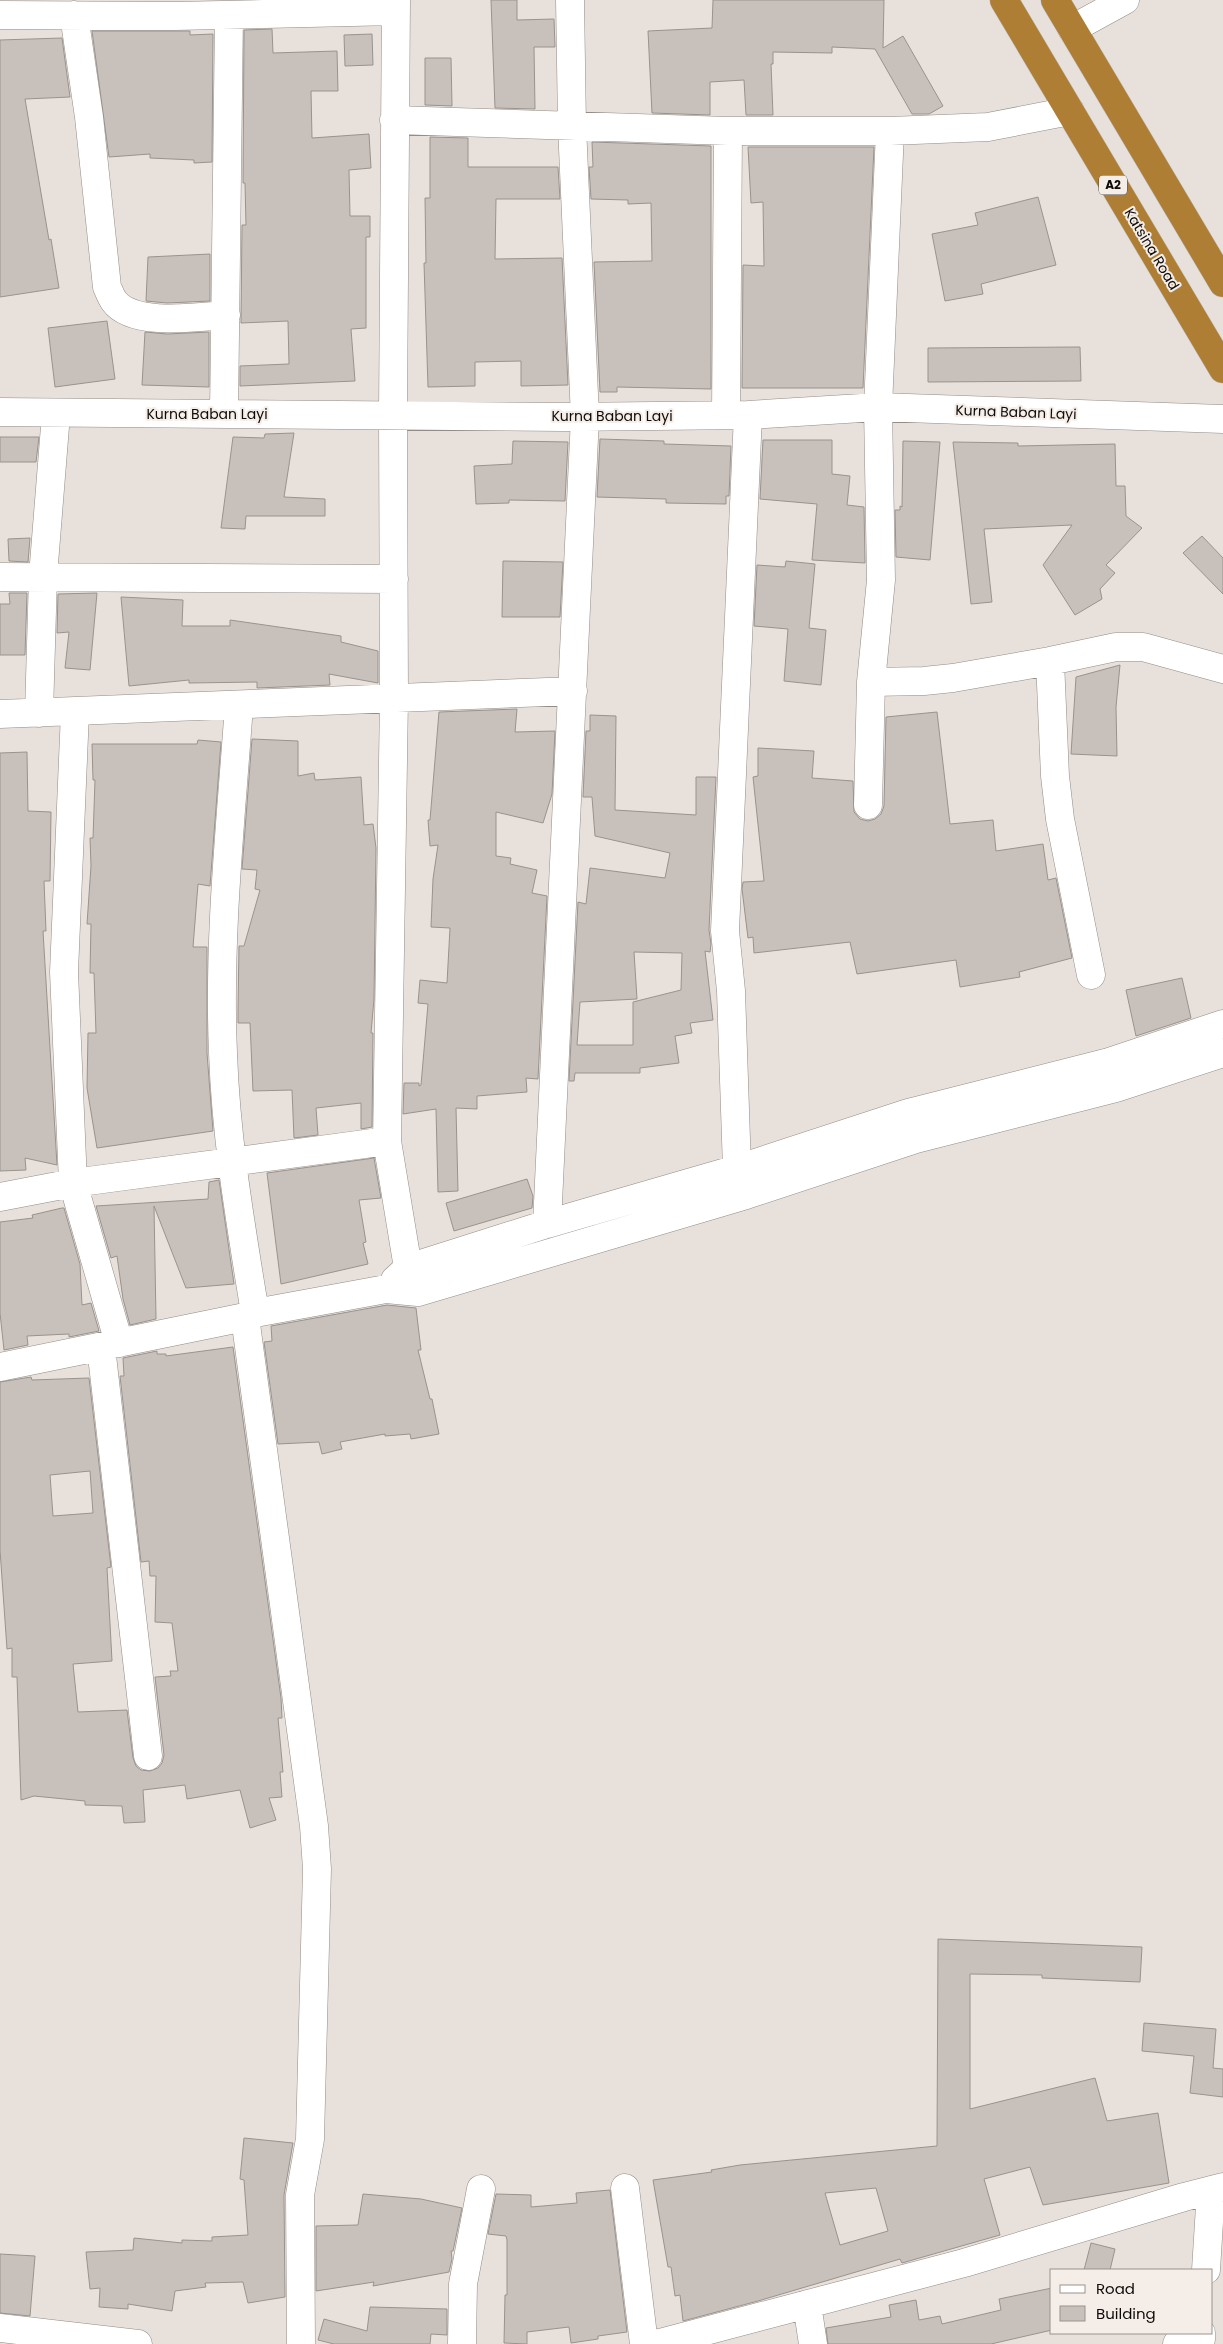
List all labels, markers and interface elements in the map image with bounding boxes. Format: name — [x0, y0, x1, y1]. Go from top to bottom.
road number: A2 — [1099, 176, 1127, 194]
street label: Katsina Road — [1120, 204, 1184, 294]
street label: Kurna Baban Layi — [955, 400, 1077, 424]
street label: Kurna Baban Layi — [146, 404, 268, 424]
street label: Kurna Baban Layi — [551, 406, 673, 426]
legend — [1050, 2269, 1213, 2334]
text: Road — [1096, 2278, 1135, 2299]
text: Building — [1096, 2303, 1156, 2324]

